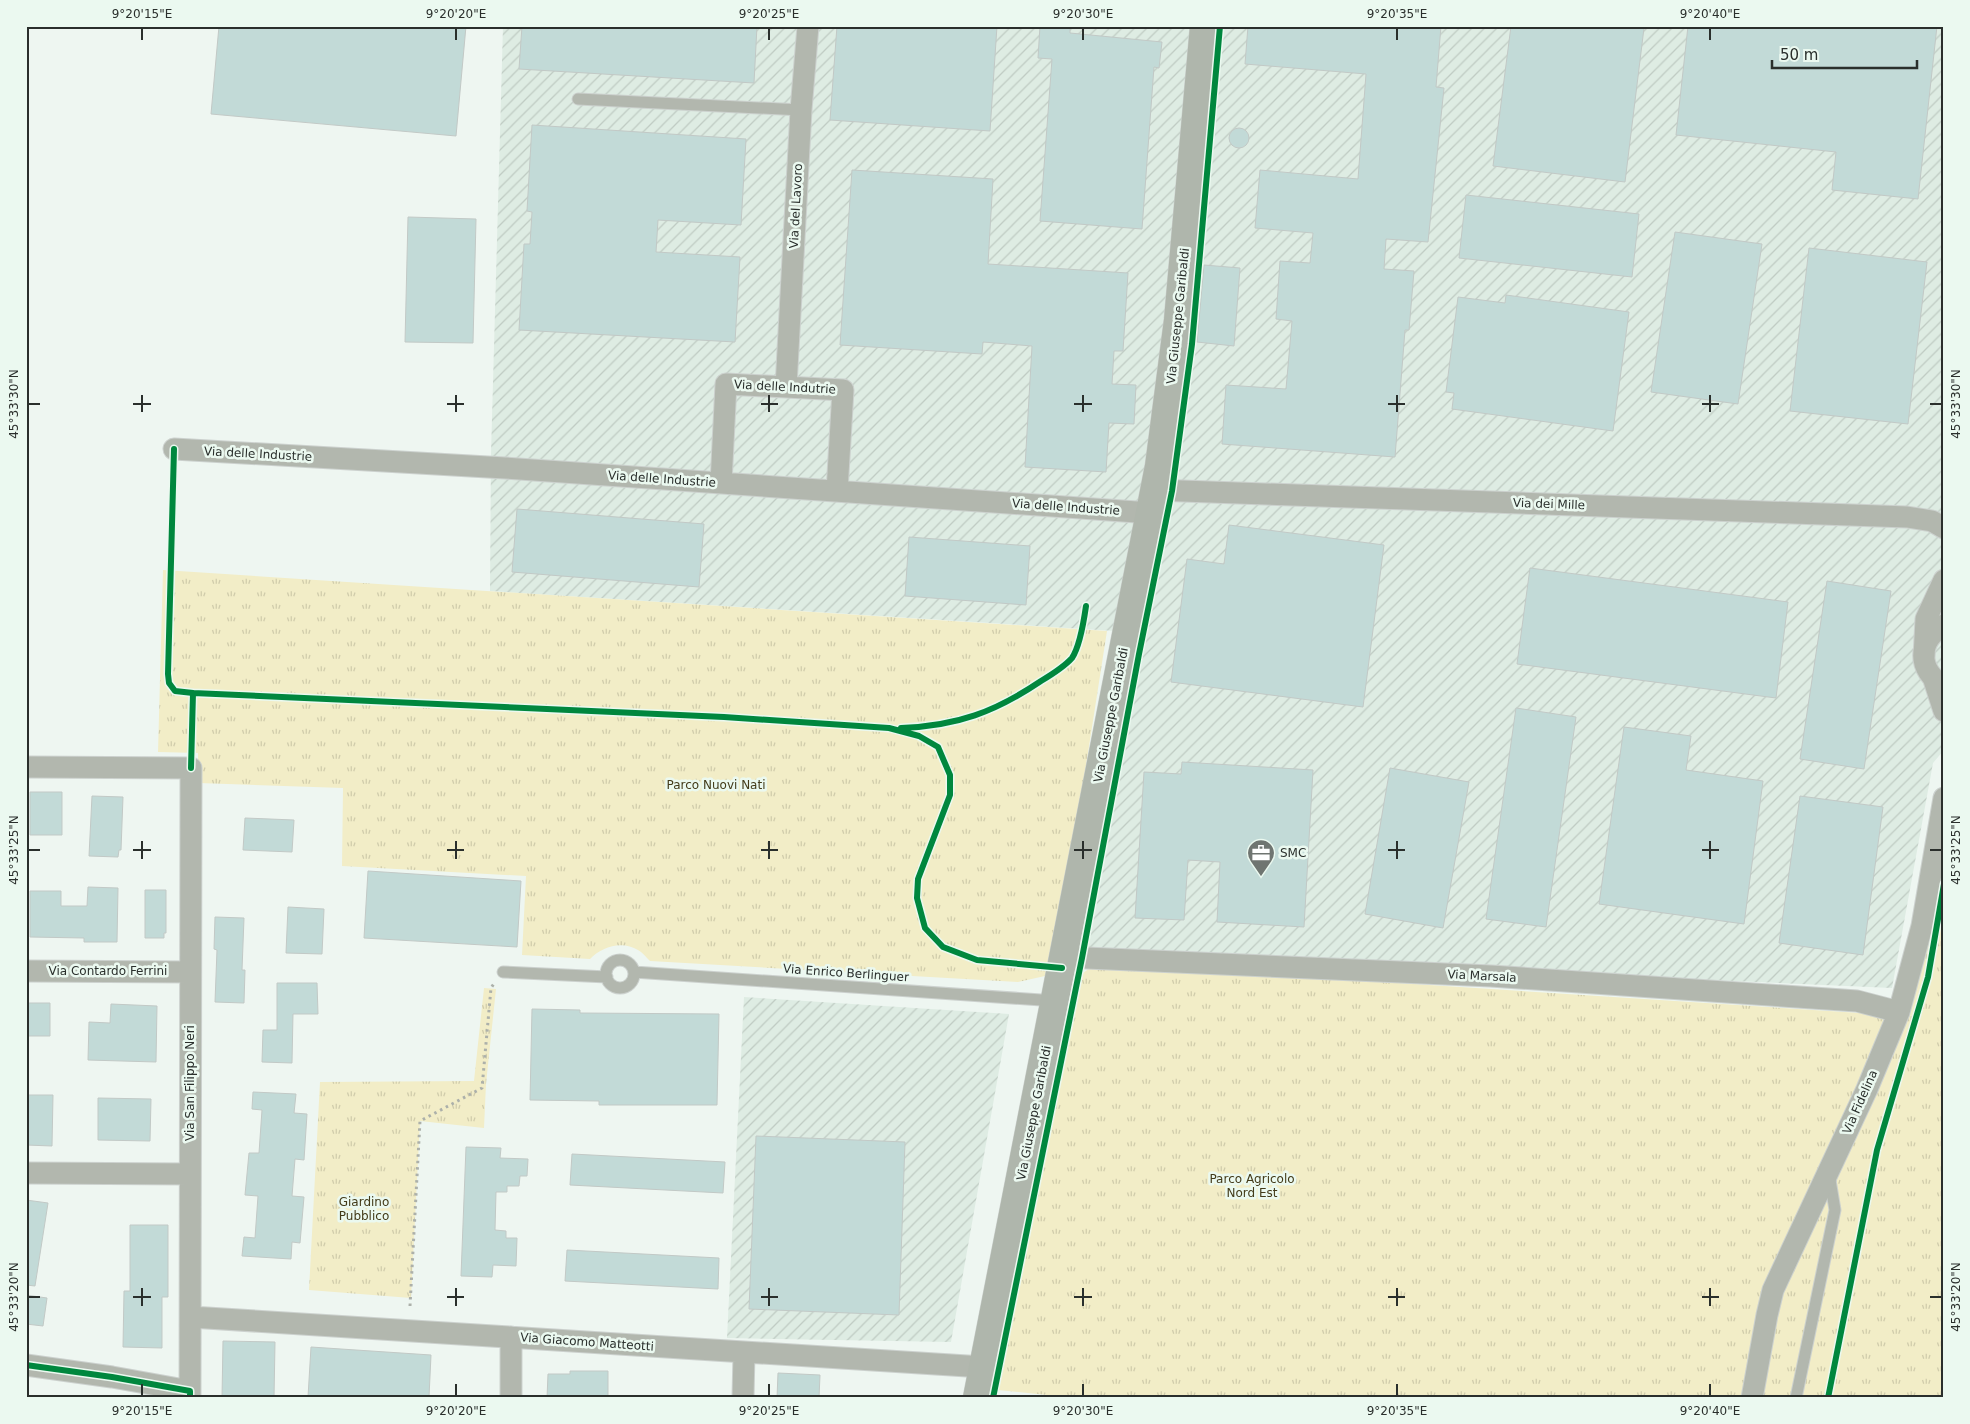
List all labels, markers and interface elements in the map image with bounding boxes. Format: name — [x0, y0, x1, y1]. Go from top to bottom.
text: 9°20'15"E — [112, 7, 172, 21]
text: 9°20'20"E — [426, 7, 486, 21]
text: 9°20'25"E — [739, 7, 799, 21]
text: 9°20'30"E — [1053, 7, 1113, 21]
text: 9°20'35"E — [1367, 7, 1427, 21]
text: 9°20'40"E — [1680, 7, 1740, 21]
scale bar — [1772, 38, 1918, 70]
text: 50 m — [1780, 46, 1818, 64]
street label: Via del Lavoro — [787, 163, 805, 249]
street label: Via Giuseppe Garibaldi — [1164, 247, 1192, 385]
text: 45°33'30"N — [7, 369, 21, 439]
text: 45°33'30"N — [1949, 369, 1963, 439]
street label: Via delle Indutrie — [734, 377, 836, 397]
street label: Via delle Industrie — [204, 444, 312, 464]
street label: Via delle Industrie — [607, 468, 717, 490]
street label: Via delle Industrie — [1011, 496, 1121, 518]
street label: Via dei Mille — [1513, 496, 1585, 512]
street label: Via Giuseppe Garibaldi — [1091, 646, 1131, 784]
park label: Parco Nuovi Nati — [666, 778, 766, 792]
text: 45°33'25"N — [7, 815, 21, 885]
text: 45°33'25"N — [1949, 815, 1963, 885]
office icon: SMC — [1246, 838, 1276, 877]
place label: SMC — [1280, 846, 1306, 860]
street label: Via Enrico Berlinguer — [783, 962, 909, 984]
street label: Via Contardo Ferrini — [49, 964, 167, 978]
street label: Via Marsala — [1447, 967, 1517, 985]
street label: Via San Filippo Neri — [183, 1025, 197, 1141]
street label: Via Giuseppe Garibaldi — [1014, 1044, 1054, 1182]
street label: Via Fidelina — [1840, 1068, 1880, 1136]
park label: Parco Agricolo Nord Est — [1209, 1172, 1295, 1200]
park label: Giardino Pubblico — [339, 1195, 389, 1223]
text: 45°33'20"N — [7, 1262, 21, 1332]
text: 45°33'20"N — [1949, 1262, 1963, 1332]
street label: Via Giacomo Matteotti — [520, 1330, 654, 1354]
text: 9°20'15"E — [112, 1404, 172, 1418]
text: 9°20'20"E — [426, 1404, 486, 1418]
text: 9°20'25"E — [739, 1404, 799, 1418]
text: 9°20'30"E — [1053, 1404, 1113, 1418]
text: 9°20'35"E — [1367, 1404, 1427, 1418]
text: 9°20'40"E — [1680, 1404, 1740, 1418]

